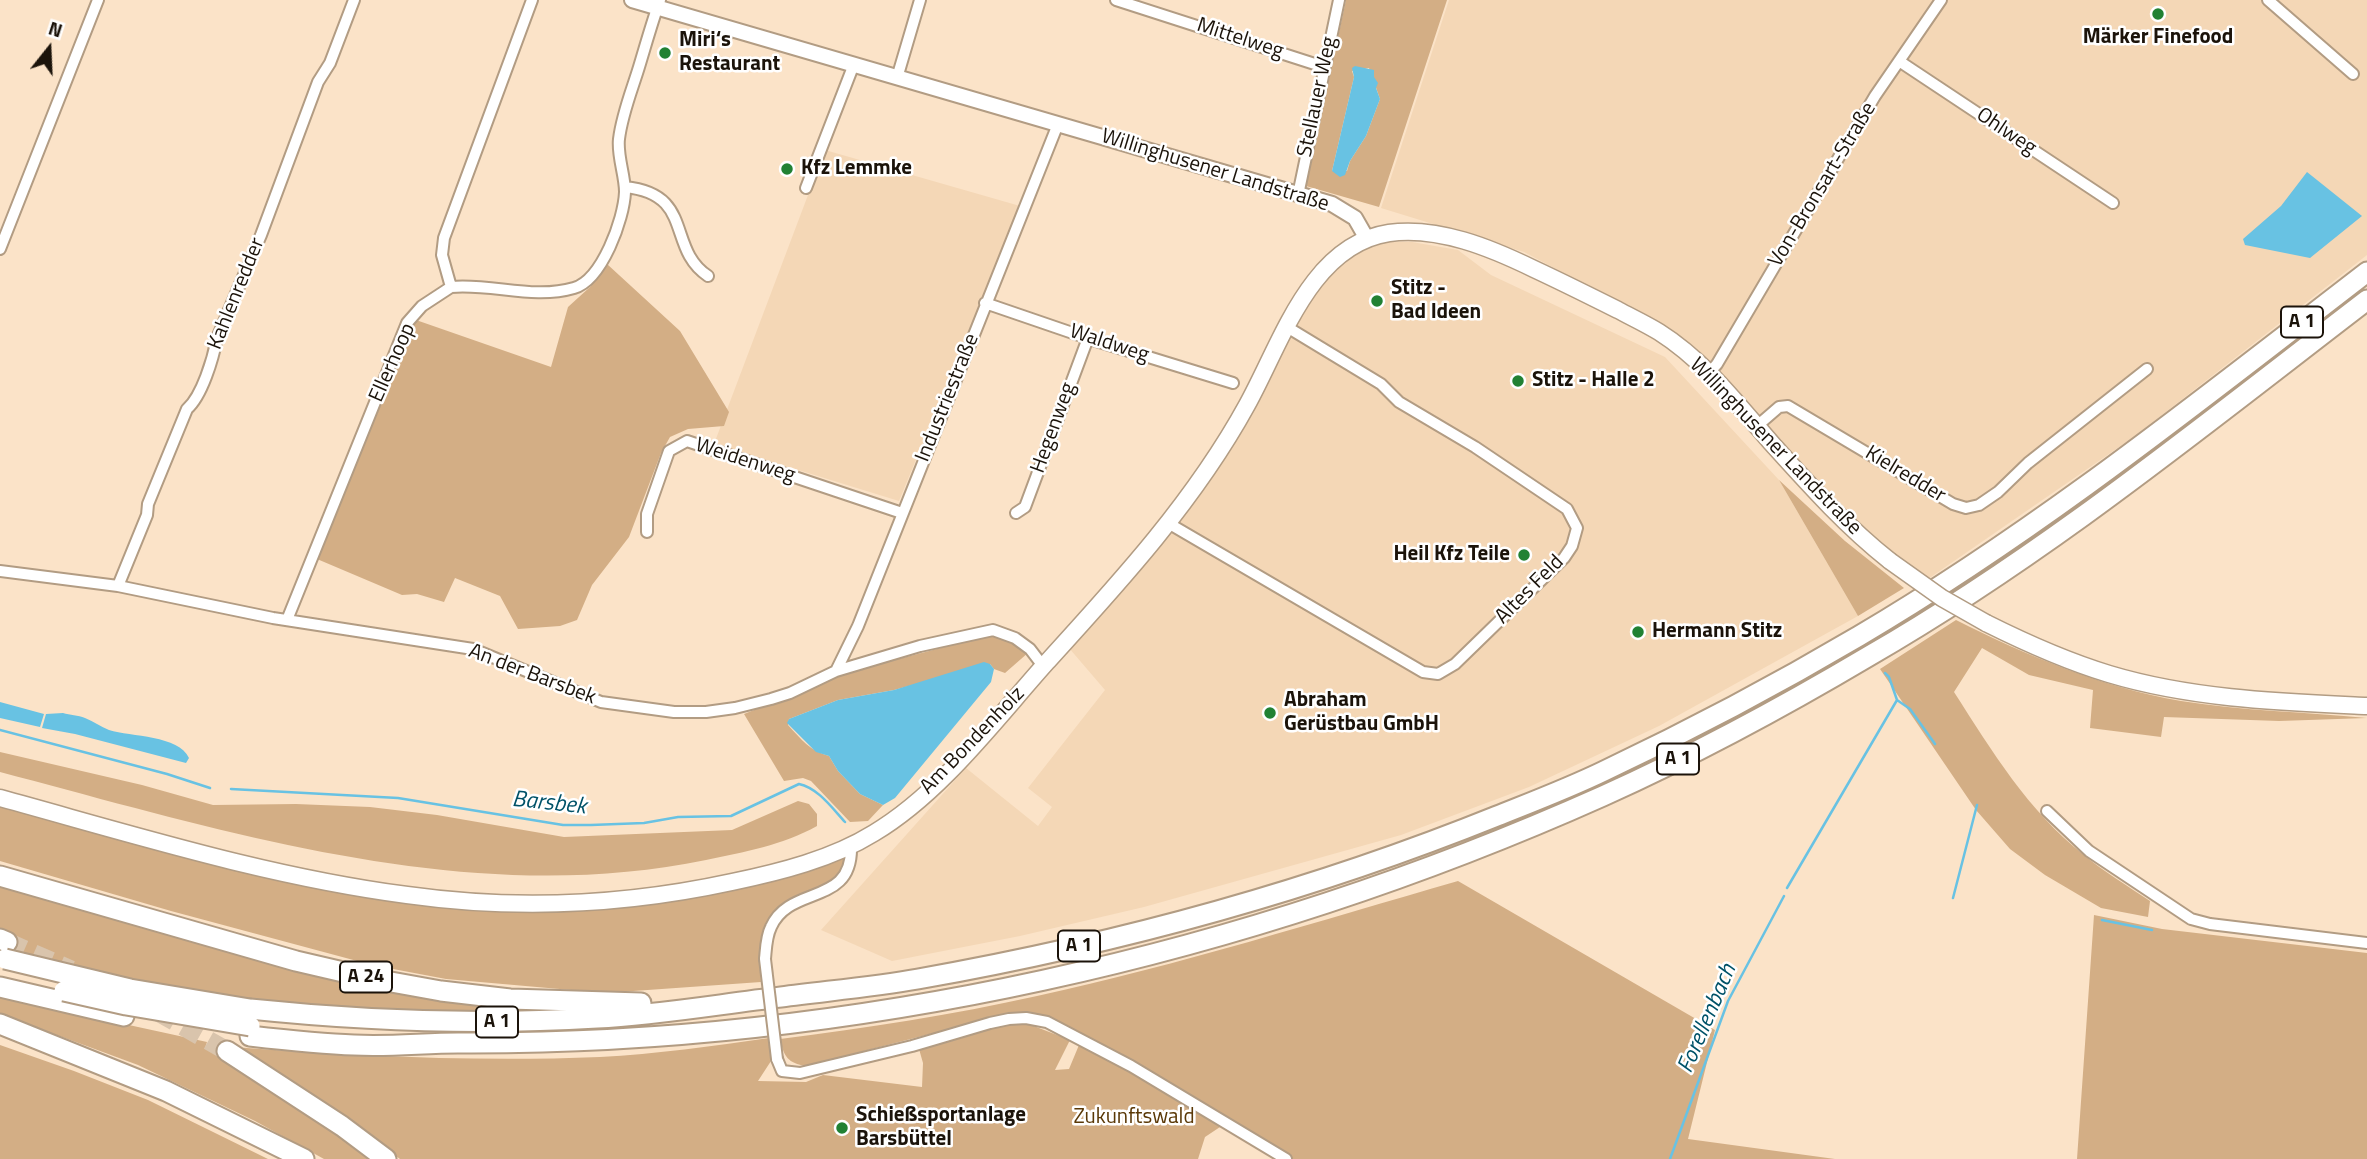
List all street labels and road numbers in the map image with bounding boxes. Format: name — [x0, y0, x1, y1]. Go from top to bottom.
street label: Mittelweg — [1193, 13, 1287, 65]
street label: Stellauer Weg — [1293, 34, 1343, 160]
street label: Von-Bronsart-Straße — [1764, 98, 1882, 272]
street label: Ohlweg — [1971, 103, 2041, 161]
street label: Willinghusener Landstraße — [1098, 124, 1332, 218]
street label: Kahlenredder — [203, 234, 271, 354]
road number: A 1 — [2281, 306, 2323, 338]
street label: Waldweg — [1066, 319, 1152, 369]
street label: Ellerhoop — [364, 320, 422, 406]
street label: Industriestraße — [911, 330, 985, 466]
street label: Willinghusener Landstraße — [1684, 353, 1866, 541]
street label: Hegenweg — [1026, 379, 1082, 477]
street label: Weidenweg — [692, 433, 798, 489]
street label: Kielredder — [1860, 441, 1950, 509]
street label: Altes Feld — [1490, 550, 1570, 630]
street label: An der Barsbek — [465, 639, 599, 711]
street label: Am Bondenholz — [915, 682, 1031, 800]
road number: A 1 — [1657, 744, 1699, 774]
road number: A 1 — [1058, 930, 1100, 962]
road number: A 24 — [340, 962, 392, 993]
road number: A 1 — [476, 1006, 518, 1038]

